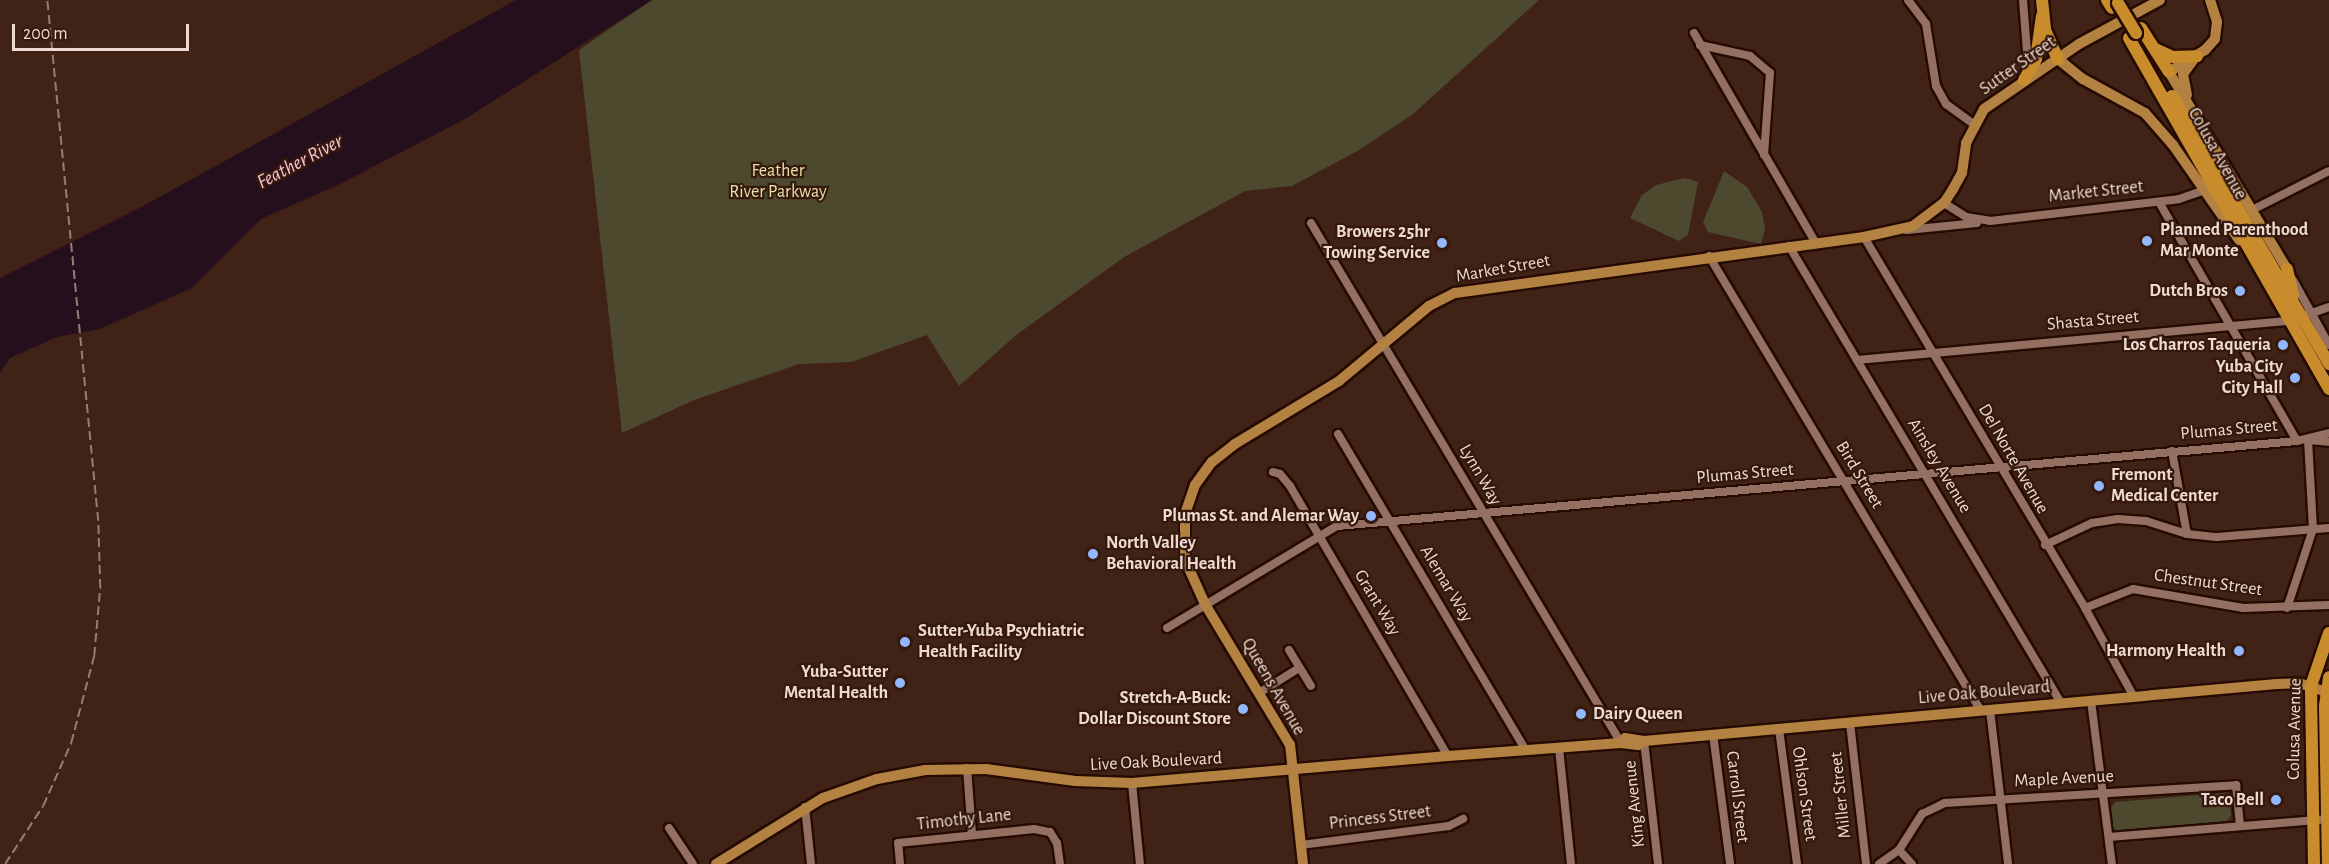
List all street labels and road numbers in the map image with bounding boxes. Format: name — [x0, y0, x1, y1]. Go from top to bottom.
street label: Sutter Street — [1976, 32, 2060, 100]
street label: Colusa Avenue — [2183, 104, 2251, 204]
street label: Market Street — [2047, 176, 2145, 208]
street label: Market Street — [1454, 250, 1552, 288]
street label: Shasta Street — [2046, 306, 2140, 336]
street label: Del Norte Avenue — [1973, 400, 2053, 518]
street label: Ainsley Avenue — [1902, 415, 1976, 517]
street label: Plumas Street — [2179, 415, 2279, 445]
street label: Bird Street — [1831, 438, 1887, 512]
street label: Lynn Way — [1454, 441, 1506, 509]
street label: Plumas Street — [1695, 459, 1795, 489]
street label: Alemar Way — [1415, 542, 1477, 626]
street label: Chestnut Street — [2153, 565, 2263, 601]
street label: Grant Way — [1349, 566, 1405, 640]
street label: Queens Avenue — [1236, 635, 1310, 739]
street label: Live Oak Boulevard — [1917, 676, 2051, 710]
street label: Colusa Avenue — [2283, 678, 2307, 780]
street label: Ohlson Street — [1787, 745, 1821, 843]
street label: Live Oak Boulevard — [1089, 748, 1223, 776]
street label: Carroll Street — [1721, 750, 1753, 844]
street label: Miller Street — [1826, 751, 1856, 839]
street label: King Avenue — [1620, 759, 1650, 849]
street label: Maple Avenue — [2014, 766, 2114, 792]
street label: Princess Street — [1328, 801, 1432, 835]
street label: Timothy Lane — [916, 804, 1012, 836]

